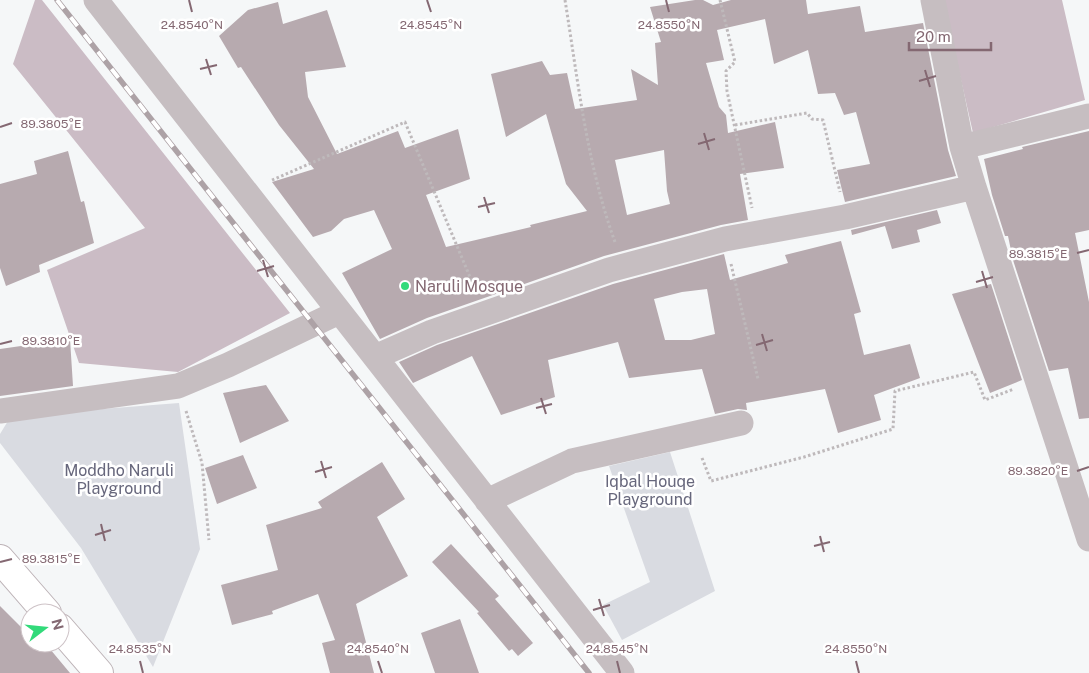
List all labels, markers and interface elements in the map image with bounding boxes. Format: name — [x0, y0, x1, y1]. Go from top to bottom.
text: 24.8540°N — [161, 18, 223, 32]
text: 24.8545°N — [400, 18, 462, 32]
text: 24.8550°N — [638, 18, 700, 32]
scale bar — [909, 20, 992, 52]
text: 20 m — [916, 28, 951, 45]
text: 89.3805°E — [20, 117, 82, 131]
text: 89.3815°E — [1009, 247, 1067, 261]
place label: Naruli Mosque — [415, 277, 523, 296]
marker: Naruli Mosque — [399, 280, 411, 292]
text: 89.3810°E — [22, 334, 80, 348]
park label: Moddho Naruli Playground — [64, 461, 174, 498]
text: 89.3820°E — [1008, 464, 1068, 478]
park label: Iqbal Houqe Playground — [605, 472, 695, 509]
text: 89.3815°E — [22, 552, 80, 566]
north arrow — [20, 603, 70, 653]
text: N — [48, 617, 67, 632]
text: 24.8535°N — [109, 642, 171, 656]
text: 24.8540°N — [347, 642, 409, 656]
text: 24.8545°N — [586, 642, 648, 656]
text: 24.8550°N — [825, 642, 887, 656]

